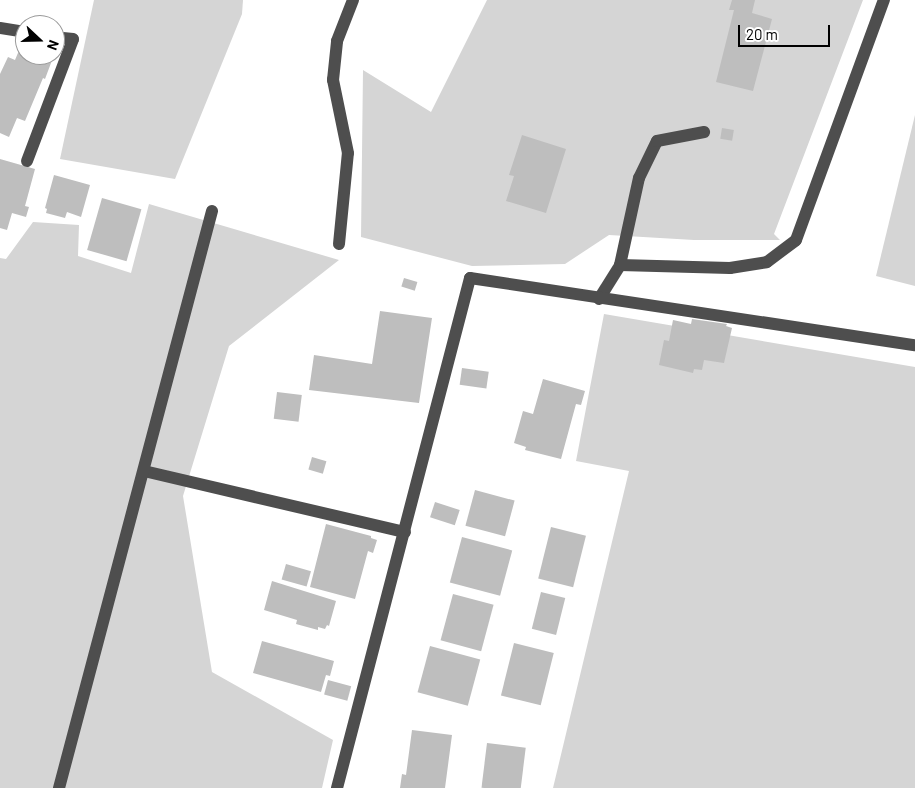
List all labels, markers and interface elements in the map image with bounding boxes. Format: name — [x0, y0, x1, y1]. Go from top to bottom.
north arrow — [15, 15, 65, 65]
scale bar — [740, 15, 832, 47]
text: 20 m — [746, 25, 778, 43]
text: N — [44, 38, 63, 53]

